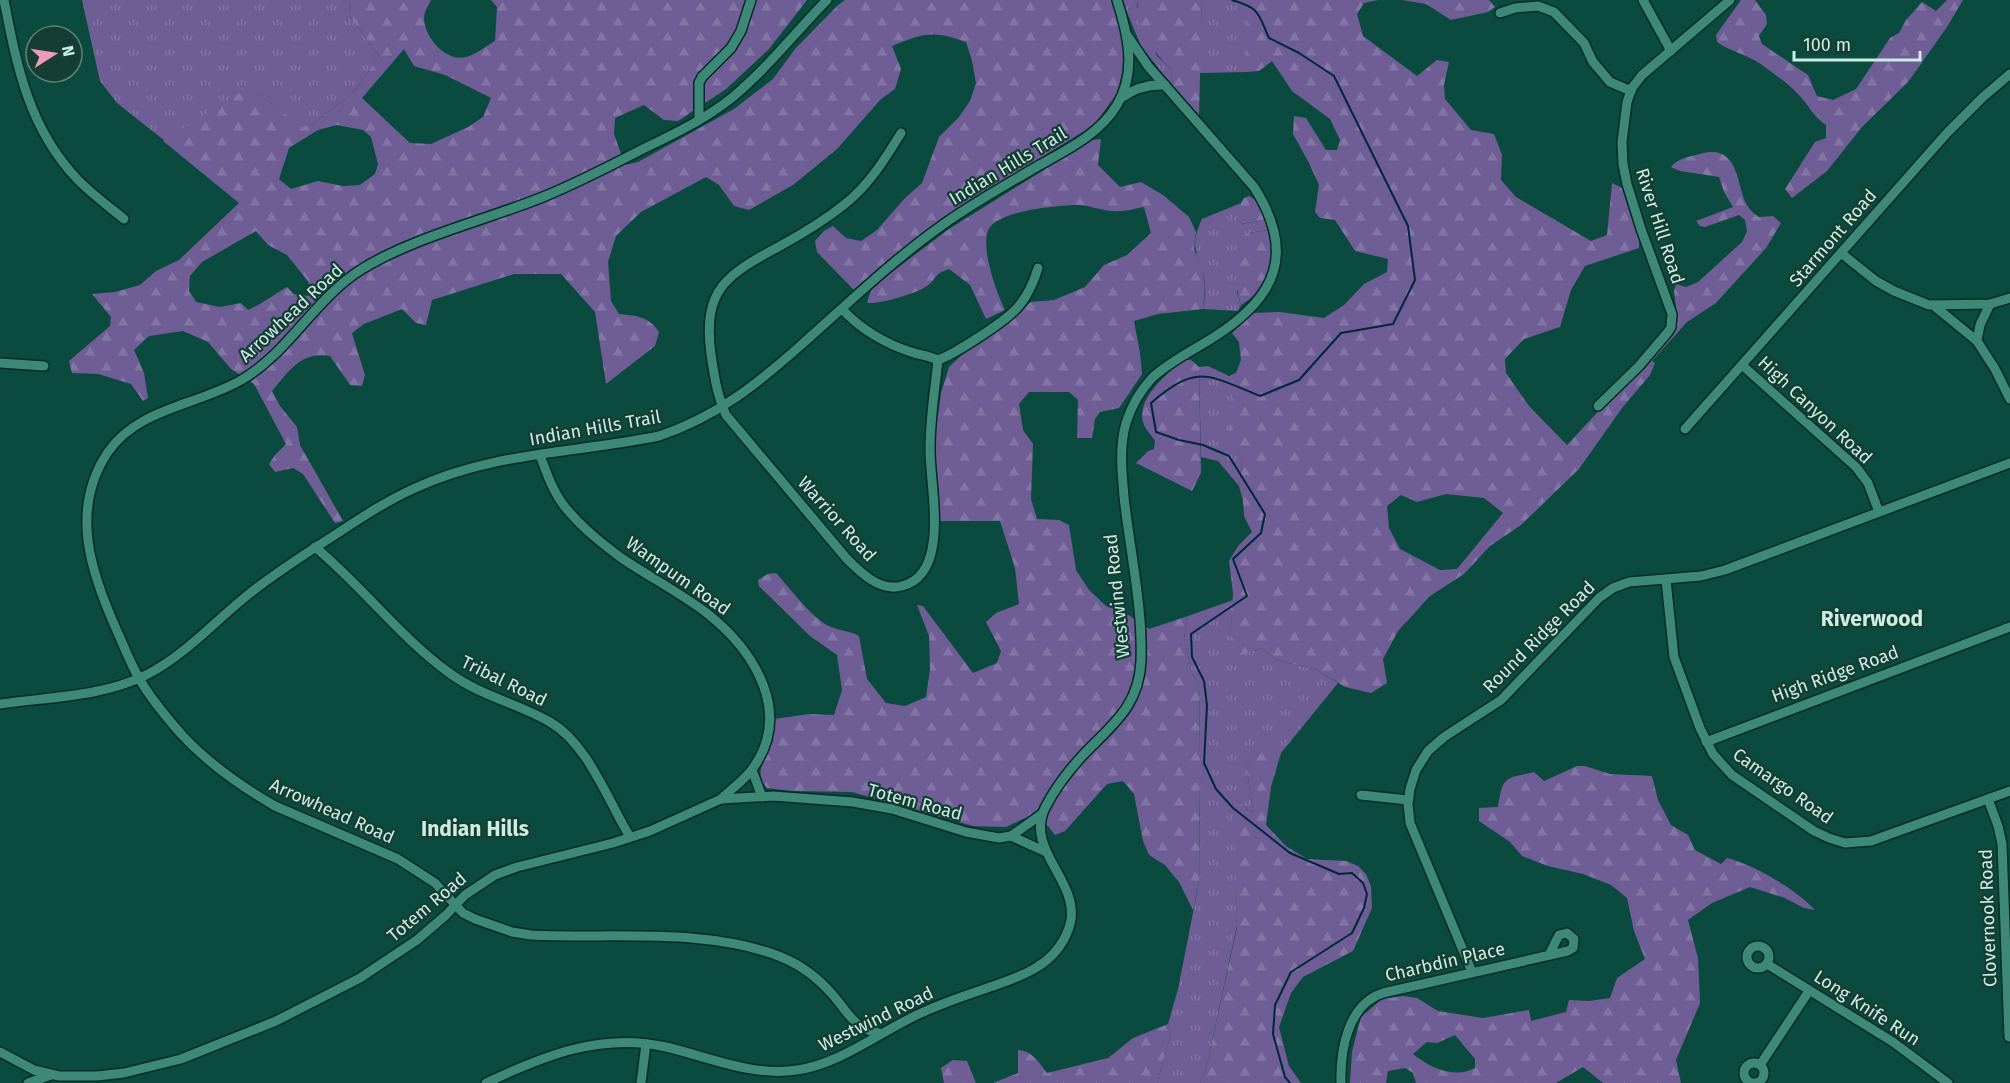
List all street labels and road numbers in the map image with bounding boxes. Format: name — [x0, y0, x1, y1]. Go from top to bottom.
street label: Indian Hills Trail — [945, 122, 1071, 210]
street label: River Hill Road — [1631, 165, 1689, 287]
street label: Starmont Road — [1785, 185, 1881, 291]
street label: Arrowhead Road — [234, 259, 348, 367]
street label: High Canyon Road — [1753, 351, 1877, 469]
street label: Indian Hills Trail — [528, 406, 662, 450]
street label: Warrior Road — [793, 472, 881, 566]
street label: Wampum Road — [622, 532, 734, 620]
street label: Westwind Road — [1100, 533, 1134, 659]
street label: Round Ridge Road — [1478, 576, 1600, 698]
street label: High Ridge Road — [1768, 641, 1902, 707]
street label: Tribal Road — [458, 651, 550, 711]
street label: Camargo Road — [1729, 743, 1837, 829]
street label: Arrowhead Road — [266, 774, 398, 848]
street label: Totem Road — [866, 779, 964, 825]
street label: Clovernook Road — [1975, 849, 2001, 987]
street label: Totem Road — [383, 868, 471, 946]
street label: Charbdin Place — [1383, 938, 1507, 986]
street label: Long Knife Run — [1810, 965, 1924, 1051]
street label: Westwind Road — [815, 982, 937, 1056]

